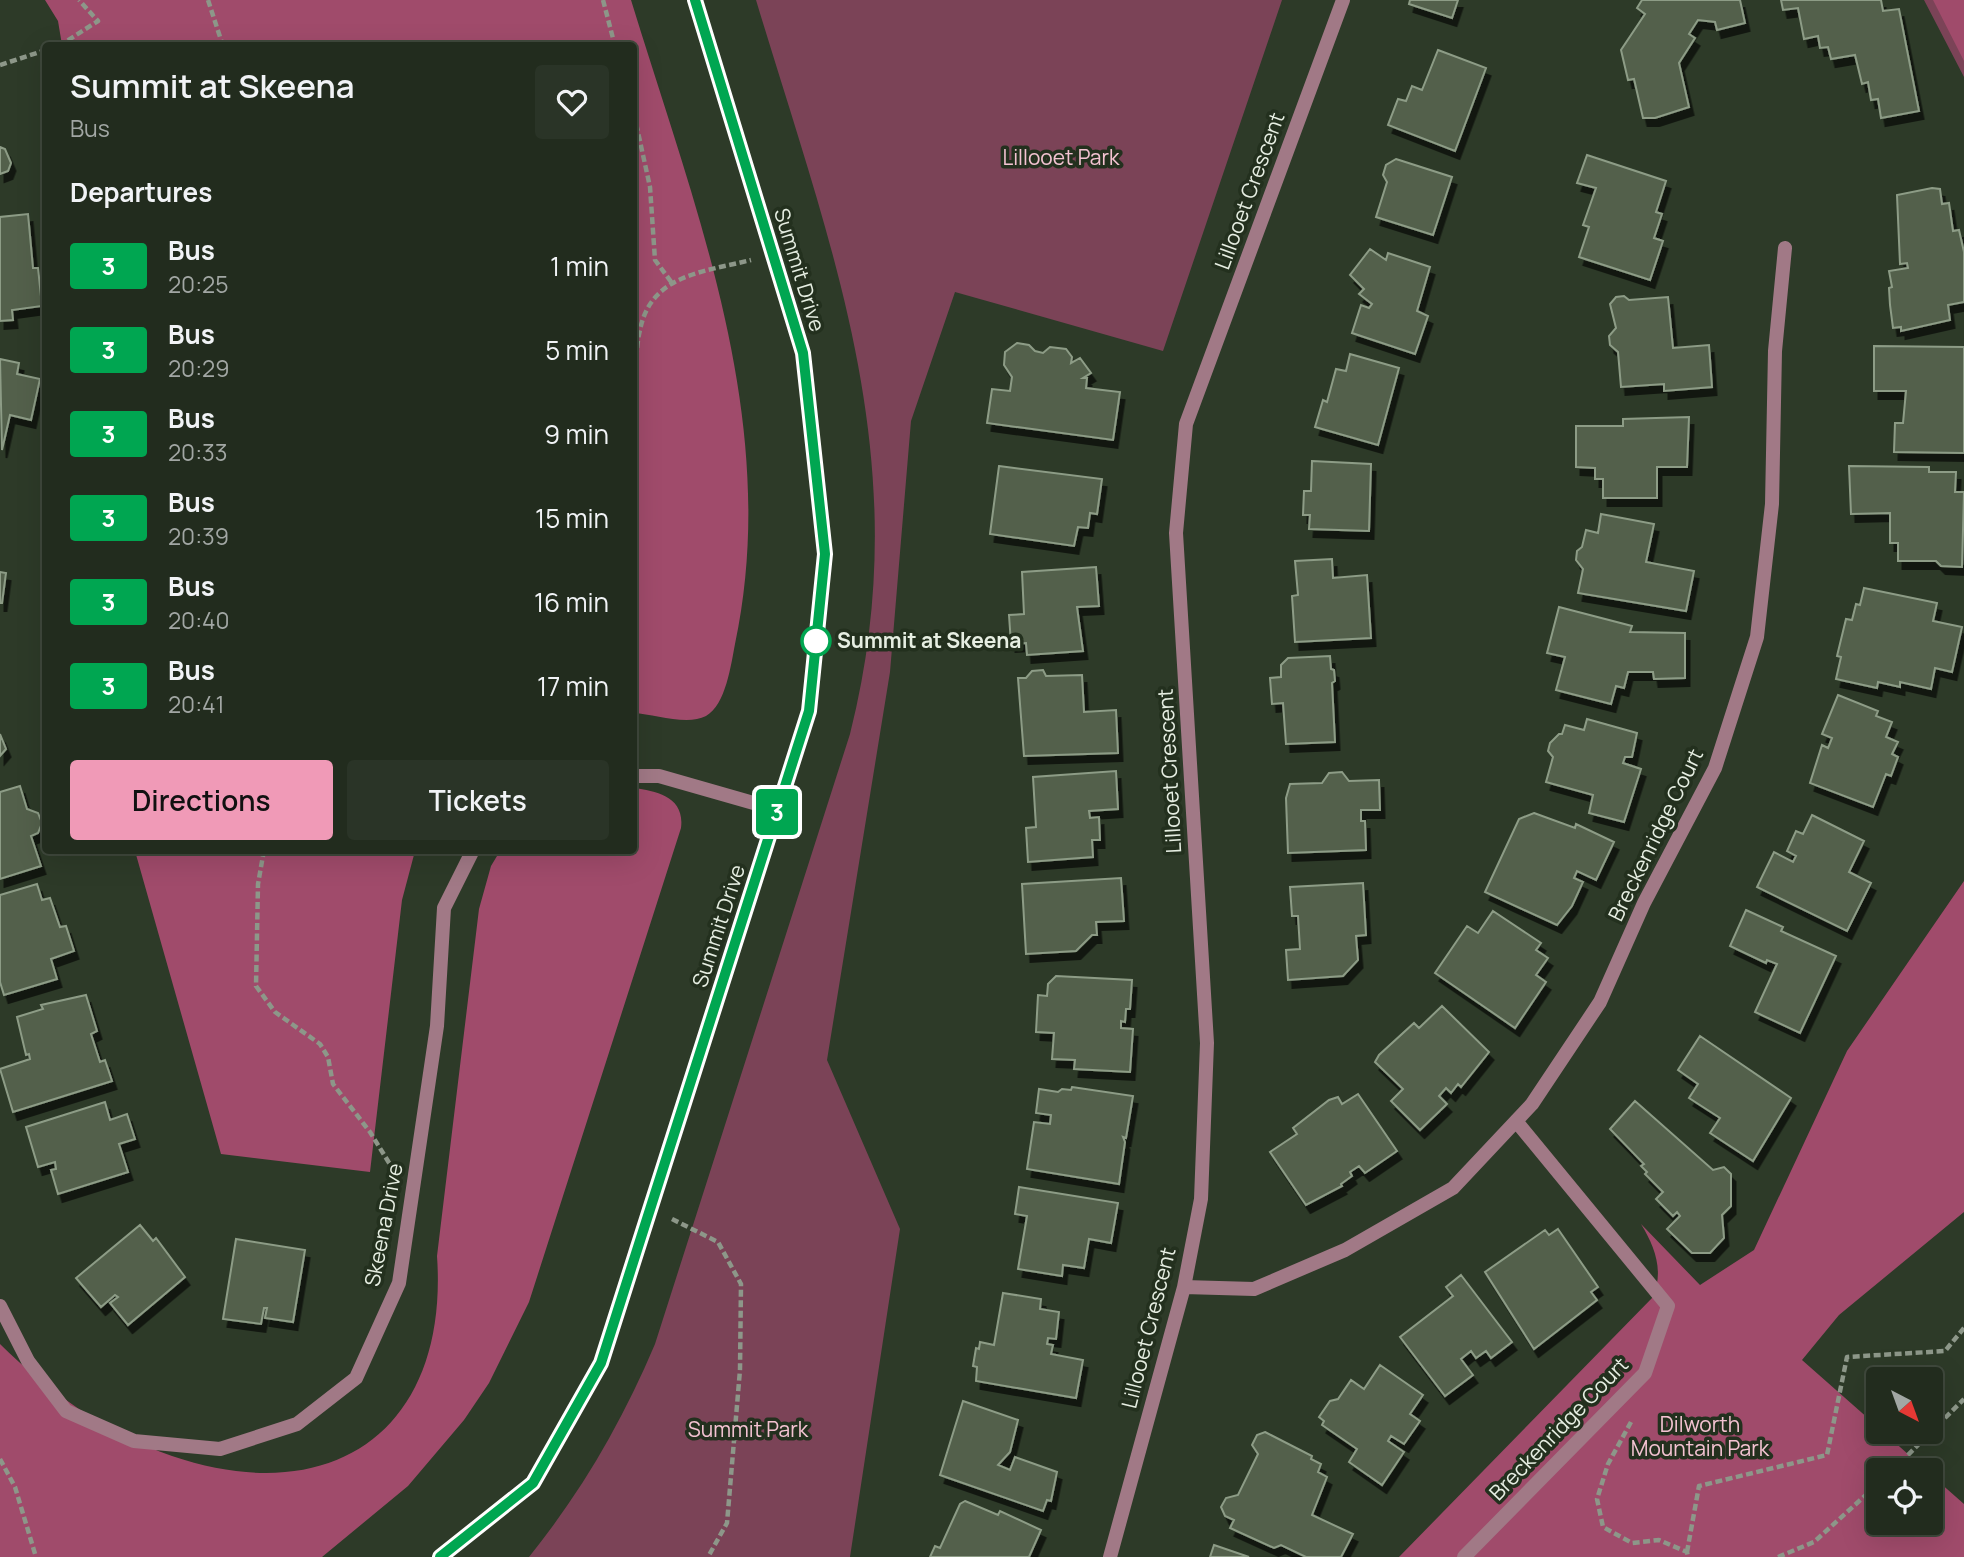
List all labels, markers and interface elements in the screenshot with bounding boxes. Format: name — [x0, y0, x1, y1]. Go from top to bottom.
text: Summit at Skeena — [70, 63, 355, 108]
button: heart — [535, 65, 609, 139]
street label: Lillooet Crescent — [1208, 108, 1290, 273]
text: Bus — [70, 112, 110, 144]
park label: Lillooet Park — [1002, 143, 1120, 171]
text: Departures — [70, 174, 212, 210]
street label: Summit Drive — [768, 205, 832, 335]
text: Bus — [168, 232, 215, 268]
text: 1 min — [550, 248, 609, 284]
text: 3 — [102, 249, 115, 282]
text: 20:25 — [168, 268, 228, 300]
text: Bus — [168, 316, 215, 352]
text: 5 min — [545, 332, 609, 368]
text: 3 — [102, 333, 115, 366]
text: 20:29 — [168, 352, 229, 384]
text: Bus — [168, 400, 215, 436]
text: 9 min — [544, 416, 609, 452]
text: 3 — [102, 417, 115, 450]
text: 20:33 — [168, 436, 227, 468]
text: Bus — [168, 484, 215, 520]
text: 15 min — [535, 500, 609, 536]
text: 3 — [102, 501, 115, 534]
text: 20:39 — [168, 520, 229, 552]
text: Bus — [168, 568, 215, 604]
text: 16 min — [534, 584, 609, 620]
text: 3 — [102, 585, 115, 618]
text: 20:40 — [168, 604, 230, 636]
marker: Summit at Skeena — [801, 626, 831, 656]
place label: Summit at Skeena — [837, 626, 1021, 654]
text: Bus — [168, 652, 215, 688]
text: 17 min — [537, 668, 609, 704]
text: 3 — [102, 669, 115, 702]
text: 20:41 — [168, 688, 225, 720]
street label: Lillooet Crescent — [1151, 688, 1187, 854]
street label: Breckenridge Court — [1601, 744, 1709, 925]
button: Directions — [70, 760, 333, 840]
button: Tickets — [347, 760, 609, 840]
line badge: 3 — [754, 789, 800, 835]
text: 3 — [770, 795, 784, 828]
street label: Summit Drive — [685, 861, 751, 991]
street label: Skeena Drive — [357, 1161, 409, 1289]
street label: Lillooet Crescent — [1114, 1244, 1182, 1411]
street label: Breckenridge Court — [1483, 1351, 1634, 1506]
north arrow — [1866, 1367, 1942, 1444]
map controls — [1866, 1367, 1943, 1535]
park label: Dilworth Mountain Park — [1631, 1410, 1770, 1462]
park label: Summit Park — [688, 1415, 809, 1443]
button: locate — [1866, 1458, 1943, 1535]

